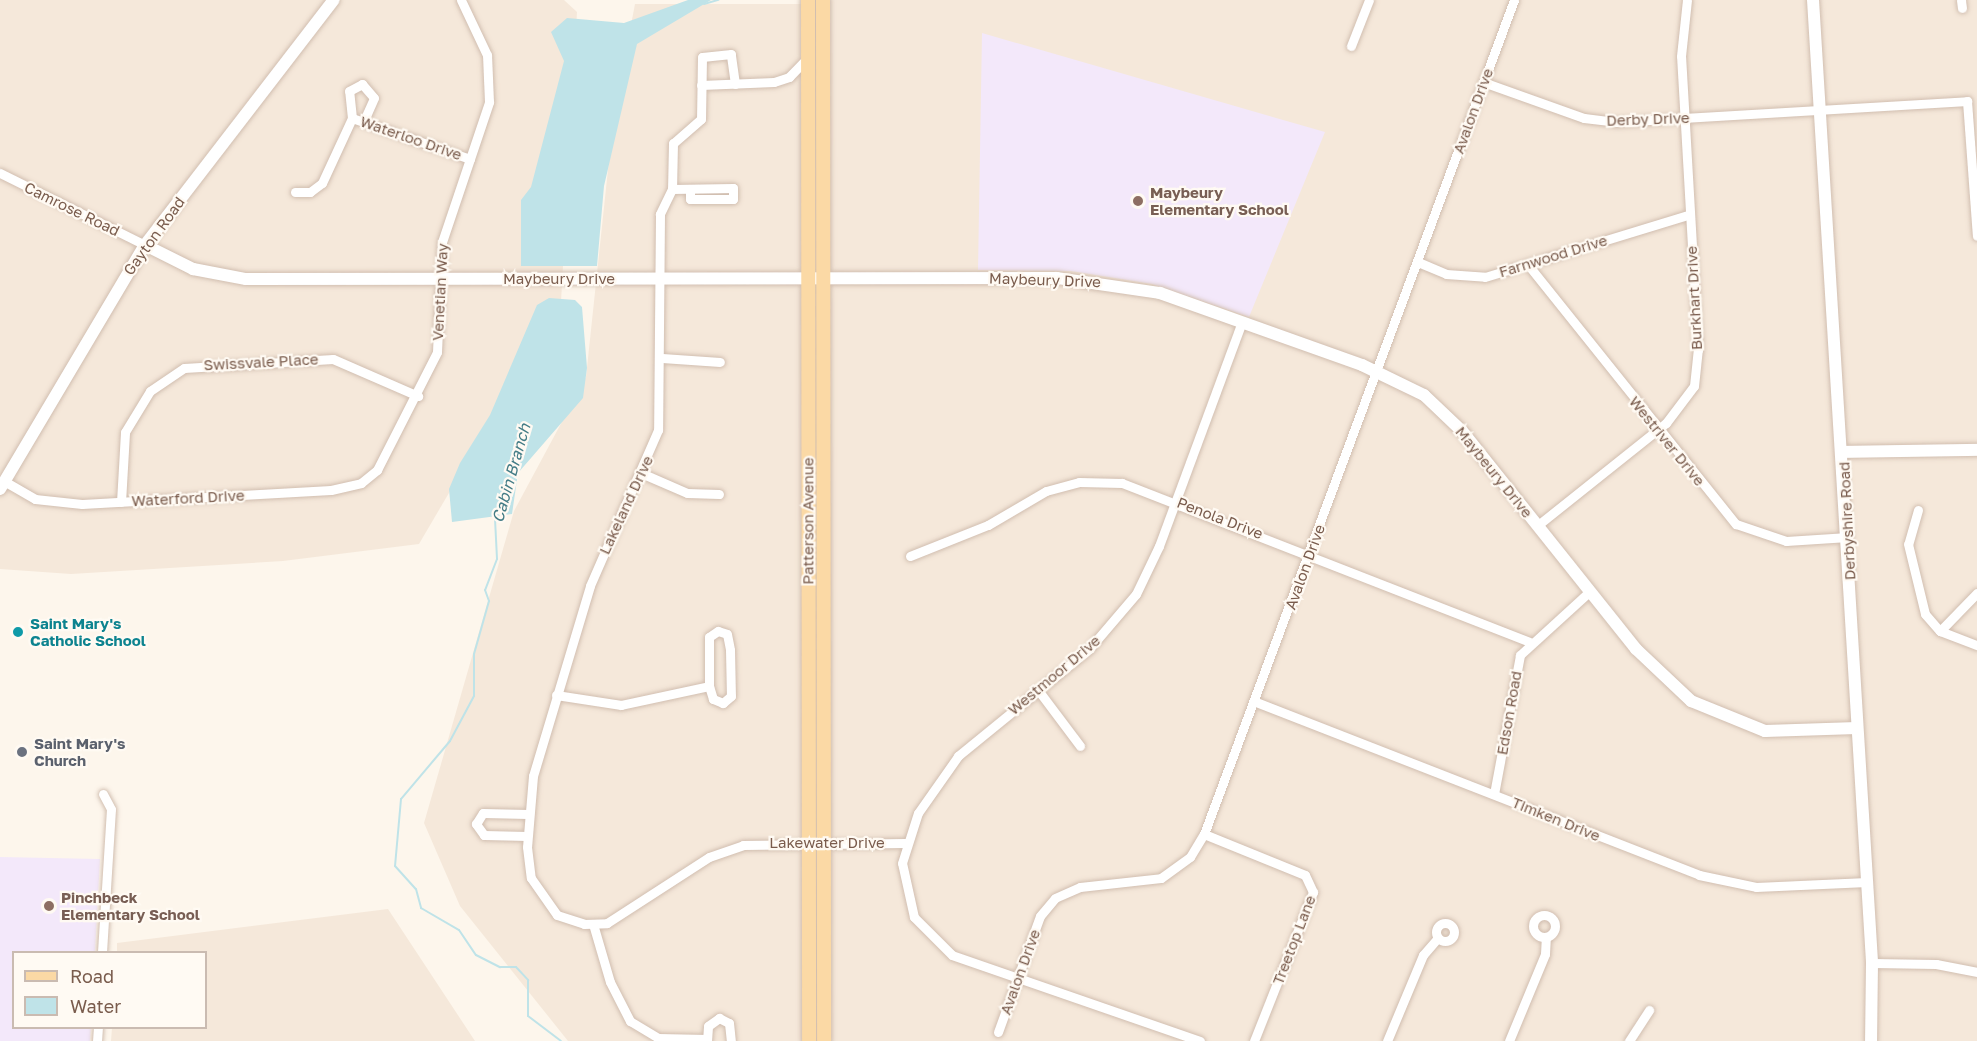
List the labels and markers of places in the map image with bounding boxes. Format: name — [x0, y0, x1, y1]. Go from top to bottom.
place label: Maybeury Elementary School — [1150, 183, 1289, 218]
marker: Maybeury Elementary School — [1131, 194, 1145, 208]
place label: Saint Mary's Catholic School — [30, 614, 146, 649]
marker: Saint Mary's Catholic School — [11, 625, 25, 639]
place label: Saint Mary's Church — [34, 734, 125, 769]
marker: Saint Mary's Church — [15, 745, 29, 759]
place label: Pinchbeck Elementary School — [61, 888, 200, 923]
marker: Pinchbeck Elementary School — [42, 899, 56, 913]

